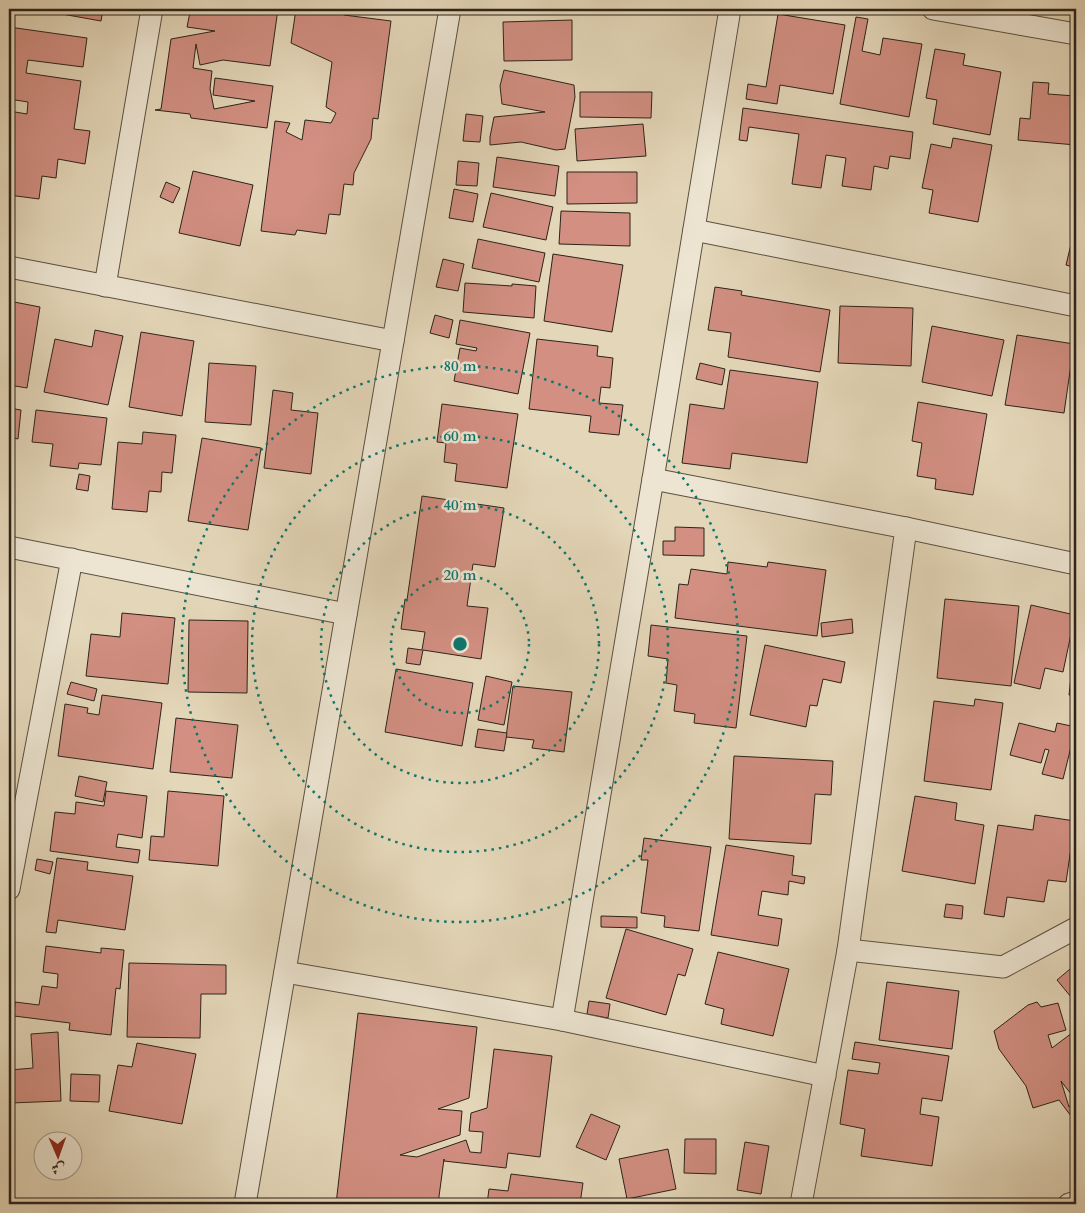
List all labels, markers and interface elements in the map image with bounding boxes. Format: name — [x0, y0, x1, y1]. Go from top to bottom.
text: 80 m — [443, 356, 477, 376]
text: 60 m — [443, 426, 477, 446]
text: 40 m — [443, 495, 477, 515]
text: 20 m — [443, 565, 477, 585]
centre of rings — [451, 635, 469, 653]
north arrow — [32, 1130, 82, 1180]
text: ش — [51, 1159, 66, 1178]

